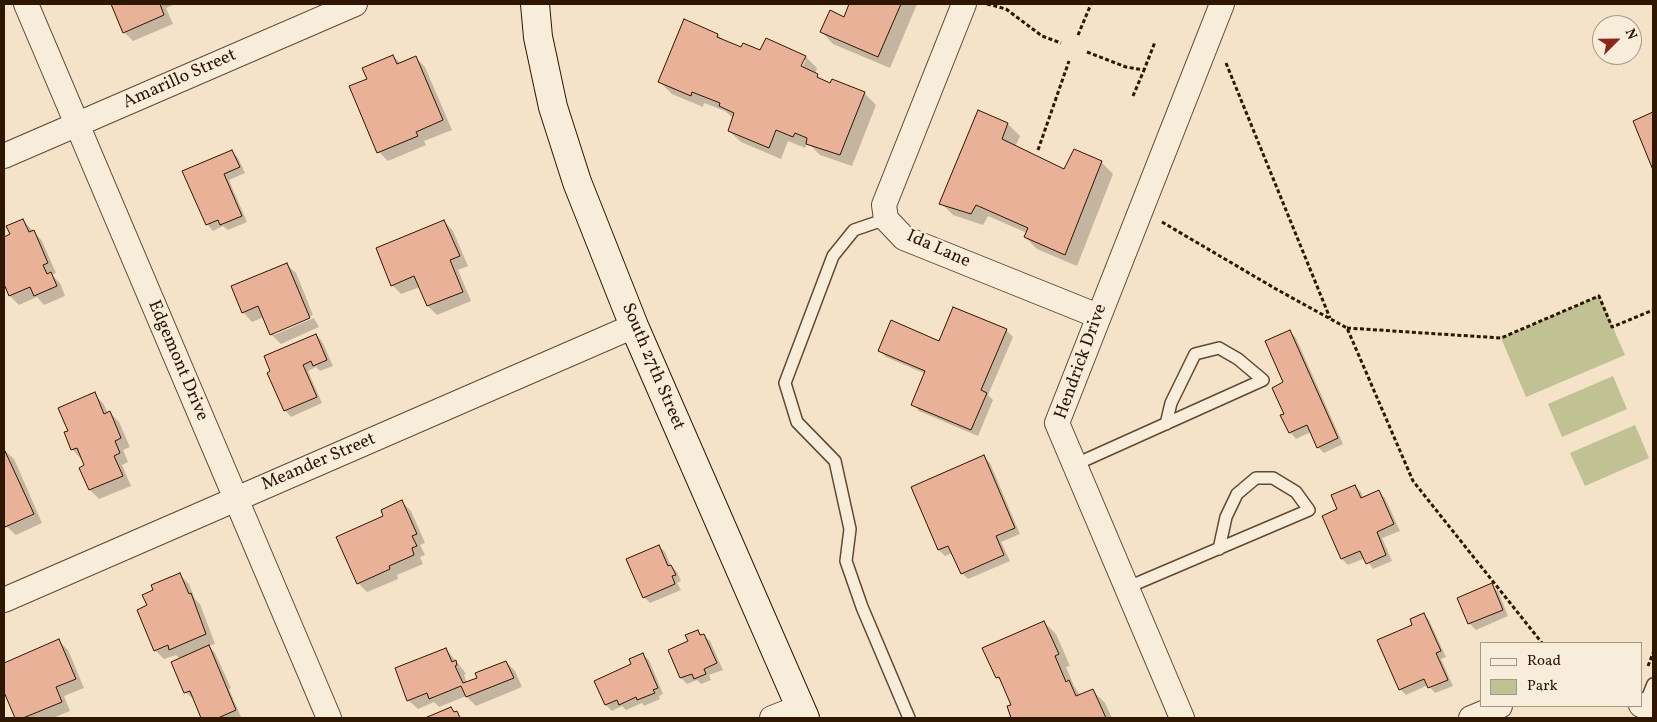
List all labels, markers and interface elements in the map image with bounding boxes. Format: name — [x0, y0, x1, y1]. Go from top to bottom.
north arrow — [1592, 15, 1642, 65]
text: N — [1620, 26, 1641, 43]
street label: Amarillo Street — [120, 45, 240, 115]
street label: Ida Lane — [903, 226, 973, 274]
street label: Edgemont Drive — [142, 297, 212, 425]
street label: South 27th Street — [615, 300, 689, 434]
street label: Hendrick Drive — [1051, 301, 1113, 423]
street label: Meander Street — [259, 429, 379, 497]
legend — [1480, 642, 1642, 707]
text: Road — [1527, 651, 1561, 672]
text: Park — [1527, 676, 1558, 697]

